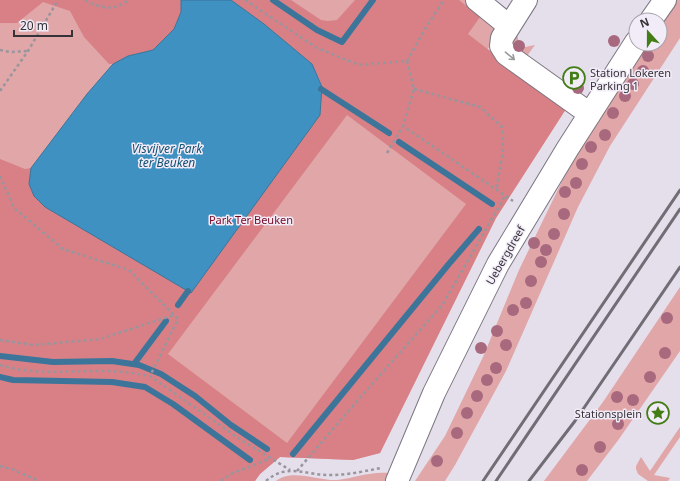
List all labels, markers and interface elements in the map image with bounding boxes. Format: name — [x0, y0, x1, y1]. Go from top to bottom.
scale bar — [14, 12, 72, 38]
north arrow — [628, 12, 668, 52]
text: N — [637, 14, 651, 31]
text: 20 m — [20, 17, 48, 34]
one-way arrow — [505, 52, 515, 61]
parking icon: Station Lokeren Parking 1 — [561, 65, 587, 91]
place label: Station Lokeren Parking 1 — [590, 65, 671, 93]
water label: Visvijver Park ter Beuken — [132, 140, 203, 171]
park label: Park Ter Beuken — [209, 212, 293, 227]
street label: Uebergdreef — [482, 222, 529, 287]
place icon: Stationsplein — [645, 400, 671, 426]
place label: Stationsplein — [575, 406, 642, 421]

